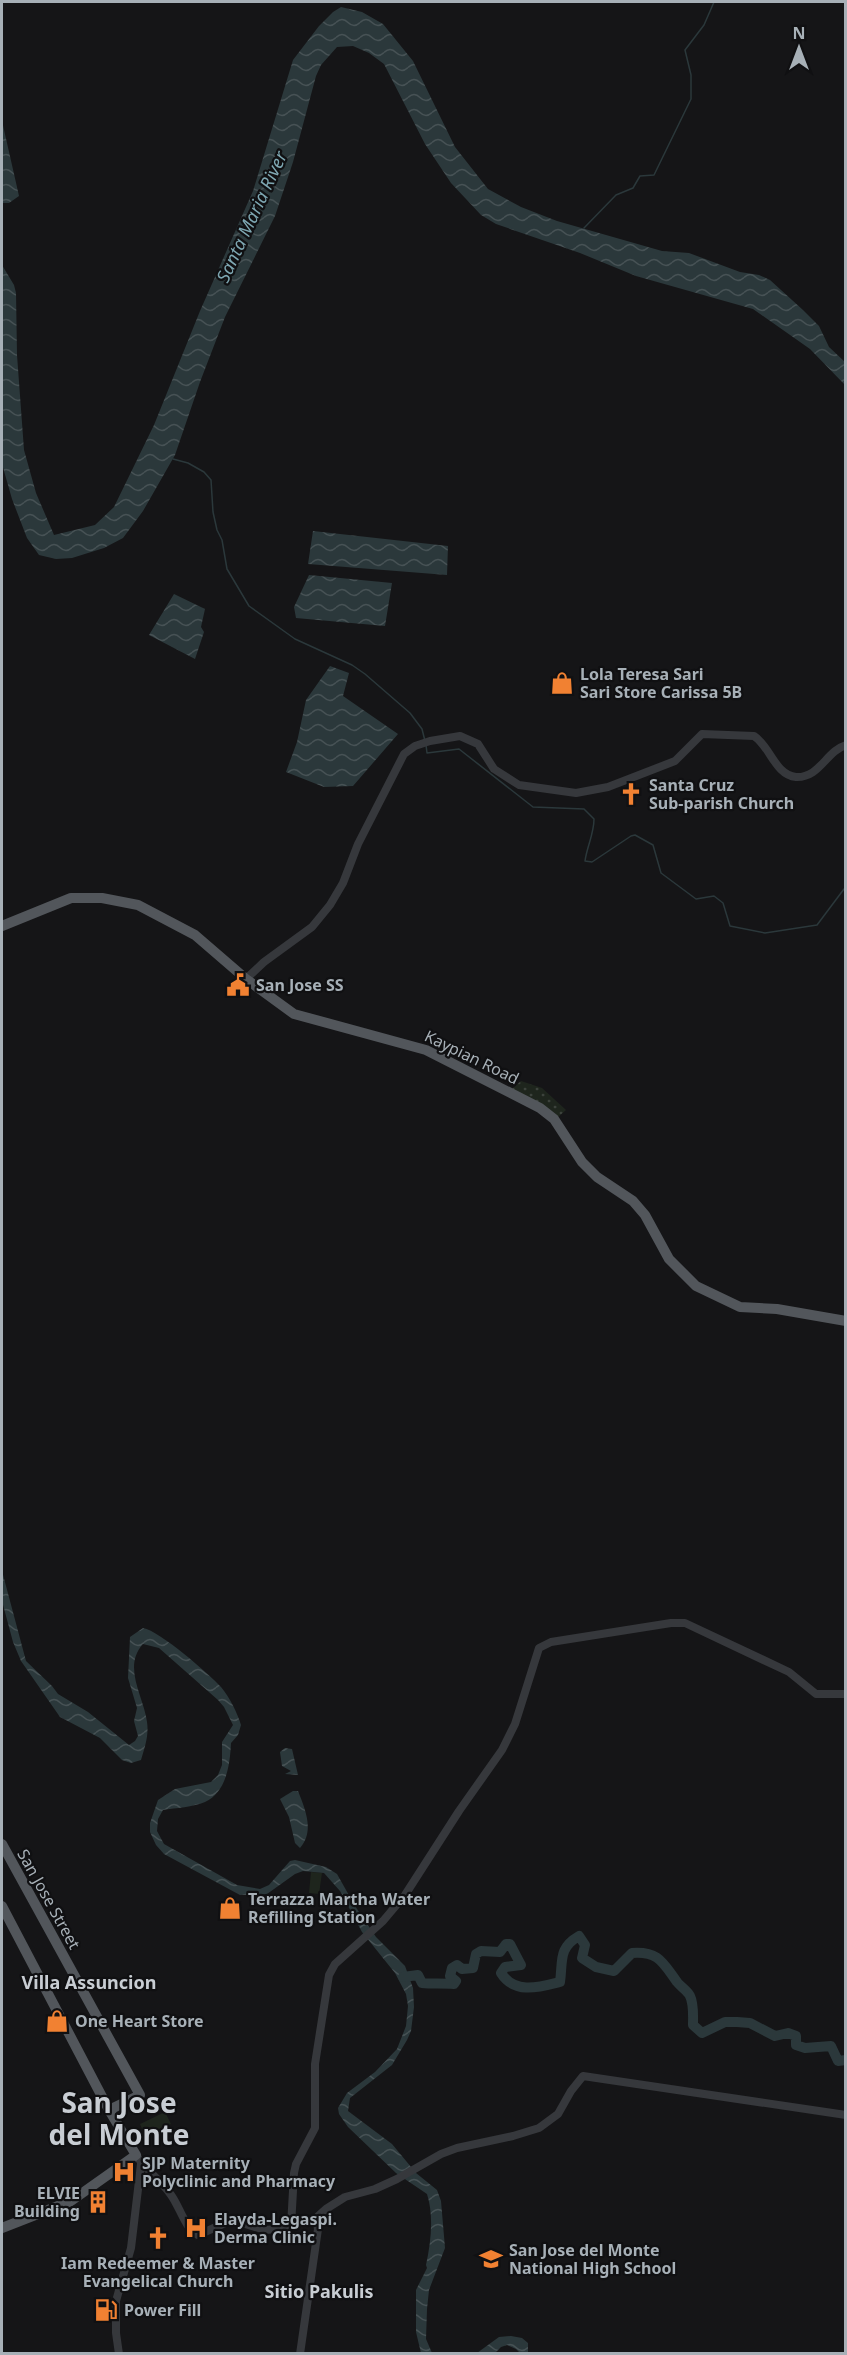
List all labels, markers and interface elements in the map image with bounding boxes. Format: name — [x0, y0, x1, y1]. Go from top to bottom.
north arrow — [769, 18, 829, 78]
text: N — [792, 22, 806, 44]
water label: Santa Maria River — [210, 146, 292, 286]
place label: Lola Teresa Sari Sari Store Carissa 5B — [580, 663, 742, 703]
shop icon: Lola Teresa Sari Sari Store Carissa 5B — [549, 670, 575, 696]
place label: Santa Cruz Sub-parish Church — [649, 774, 794, 814]
church icon: Santa Cruz Sub-parish Church — [618, 781, 644, 807]
public building icon: San Jose SS — [225, 972, 251, 998]
place label: San Jose SS — [256, 974, 344, 996]
street label: Kaypian Road — [421, 1025, 523, 1089]
street label: San Jose Street — [12, 1845, 86, 1953]
place label: Terrazza Martha Water Refilling Station — [248, 1888, 430, 1928]
shop icon: Terrazza Martha Water Refilling Station — [217, 1895, 243, 1921]
district label: Villa Assuncion — [22, 1970, 156, 1994]
shop icon: One Heart Store — [44, 2008, 70, 2034]
place label: One Heart Store — [75, 2010, 204, 2032]
district label: San Jose del Monte — [48, 2083, 190, 2153]
place label: SJP Maternity Polyclinic and Pharmacy — [142, 2152, 336, 2192]
hospital icon: SJP Maternity Polyclinic and Pharmacy — [111, 2159, 137, 2185]
place label: ELVIE Building — [14, 2182, 80, 2222]
building icon: ELVIE Building — [85, 2189, 111, 2215]
place label: Elayda-Legaspi. Derma Clinic — [214, 2208, 337, 2248]
hospital icon: Elayda-Legaspi. Derma Clinic — [183, 2215, 209, 2241]
church icon: Iam Redeemer & Master Evangelical Church — [145, 2225, 171, 2251]
place label: San Jose del Monte National High School — [509, 2239, 676, 2279]
school or university icon: San Jose del Monte National High School — [478, 2246, 504, 2272]
place label: Iam Redeemer & Master Evangelical Church — [61, 2252, 255, 2292]
district label: Sitio Pakulis — [264, 2279, 374, 2303]
fuel station icon: Power Fill — [93, 2297, 119, 2323]
place label: Power Fill — [124, 2299, 201, 2321]

